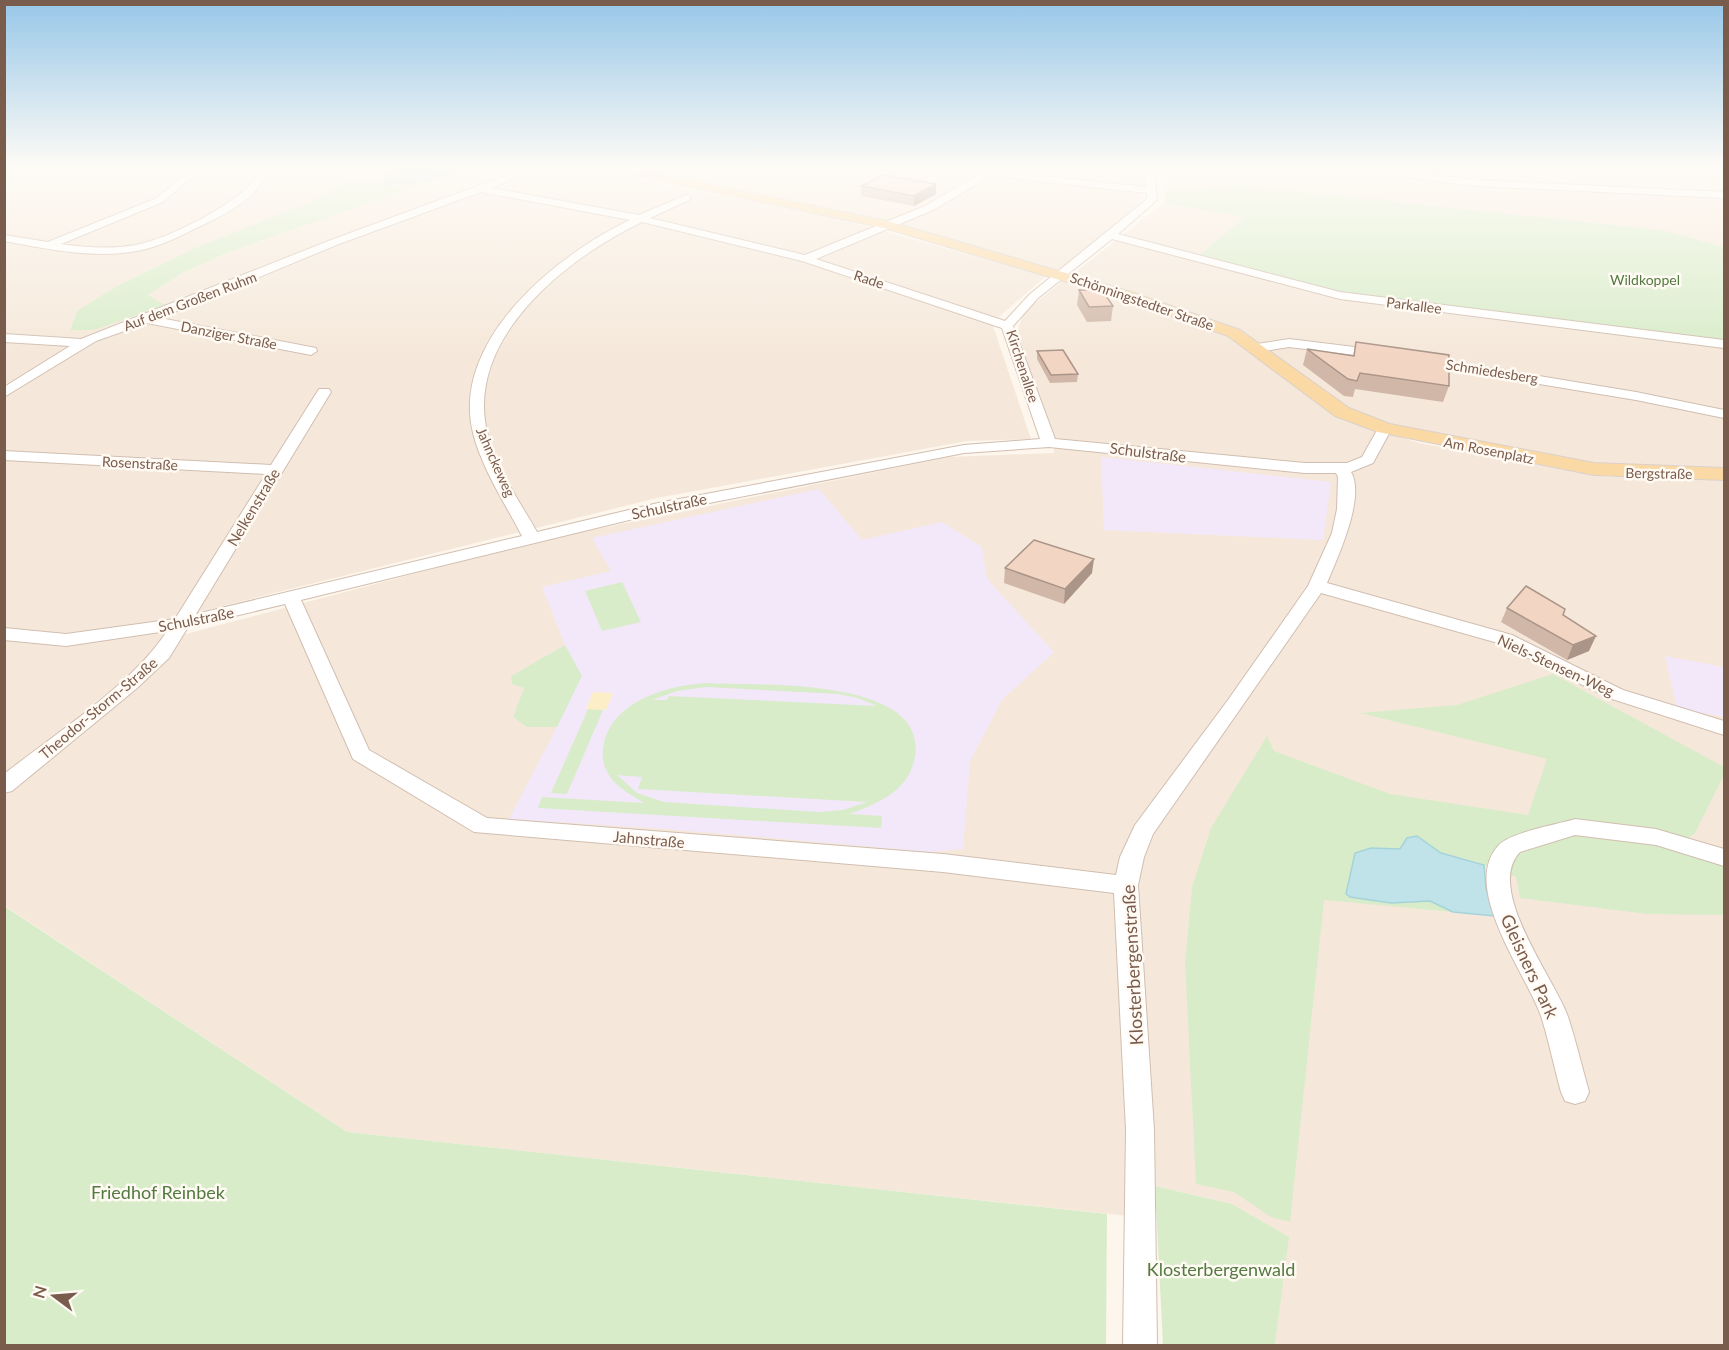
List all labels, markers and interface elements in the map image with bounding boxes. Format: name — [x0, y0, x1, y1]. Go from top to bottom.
street label: Rade — [852, 266, 886, 292]
street label: Auf dem Großen Ruhm — [121, 268, 259, 334]
street label: Schönningstedter Straße — [1068, 268, 1216, 334]
park label: Wildkoppel — [1610, 271, 1680, 288]
street label: Parkallee — [1385, 293, 1443, 317]
street label: Danziger Straße — [179, 317, 279, 353]
street label: Kirchenallee — [1003, 327, 1043, 405]
street label: Schmiedesberg — [1445, 355, 1539, 387]
street label: Jahnckeweg — [473, 425, 519, 499]
street label: Am Rosenplatz — [1442, 433, 1536, 467]
street label: Schulstraße — [1109, 438, 1187, 466]
street label: Rosenstraße — [102, 453, 178, 473]
street label: Bergstraße — [1625, 464, 1693, 482]
street label: Nelkenstraße — [223, 465, 283, 549]
street label: Schulstraße — [630, 489, 709, 523]
street label: Schulstraße — [157, 603, 235, 635]
street label: Niels-Stensen-Weg — [1495, 630, 1617, 700]
street label: Theodor-Storm-Straße — [35, 653, 161, 763]
street label: Jahnstraße — [613, 827, 685, 851]
street label: Klosterbergenstraße — [1117, 884, 1147, 1046]
street label: Gleisners Park — [1496, 910, 1564, 1022]
park label: Friedhof Reinbek — [91, 1181, 226, 1203]
park label: Klosterbergenwald — [1147, 1258, 1295, 1280]
north arrow — [24, 1266, 84, 1326]
text: N — [28, 1283, 50, 1300]

